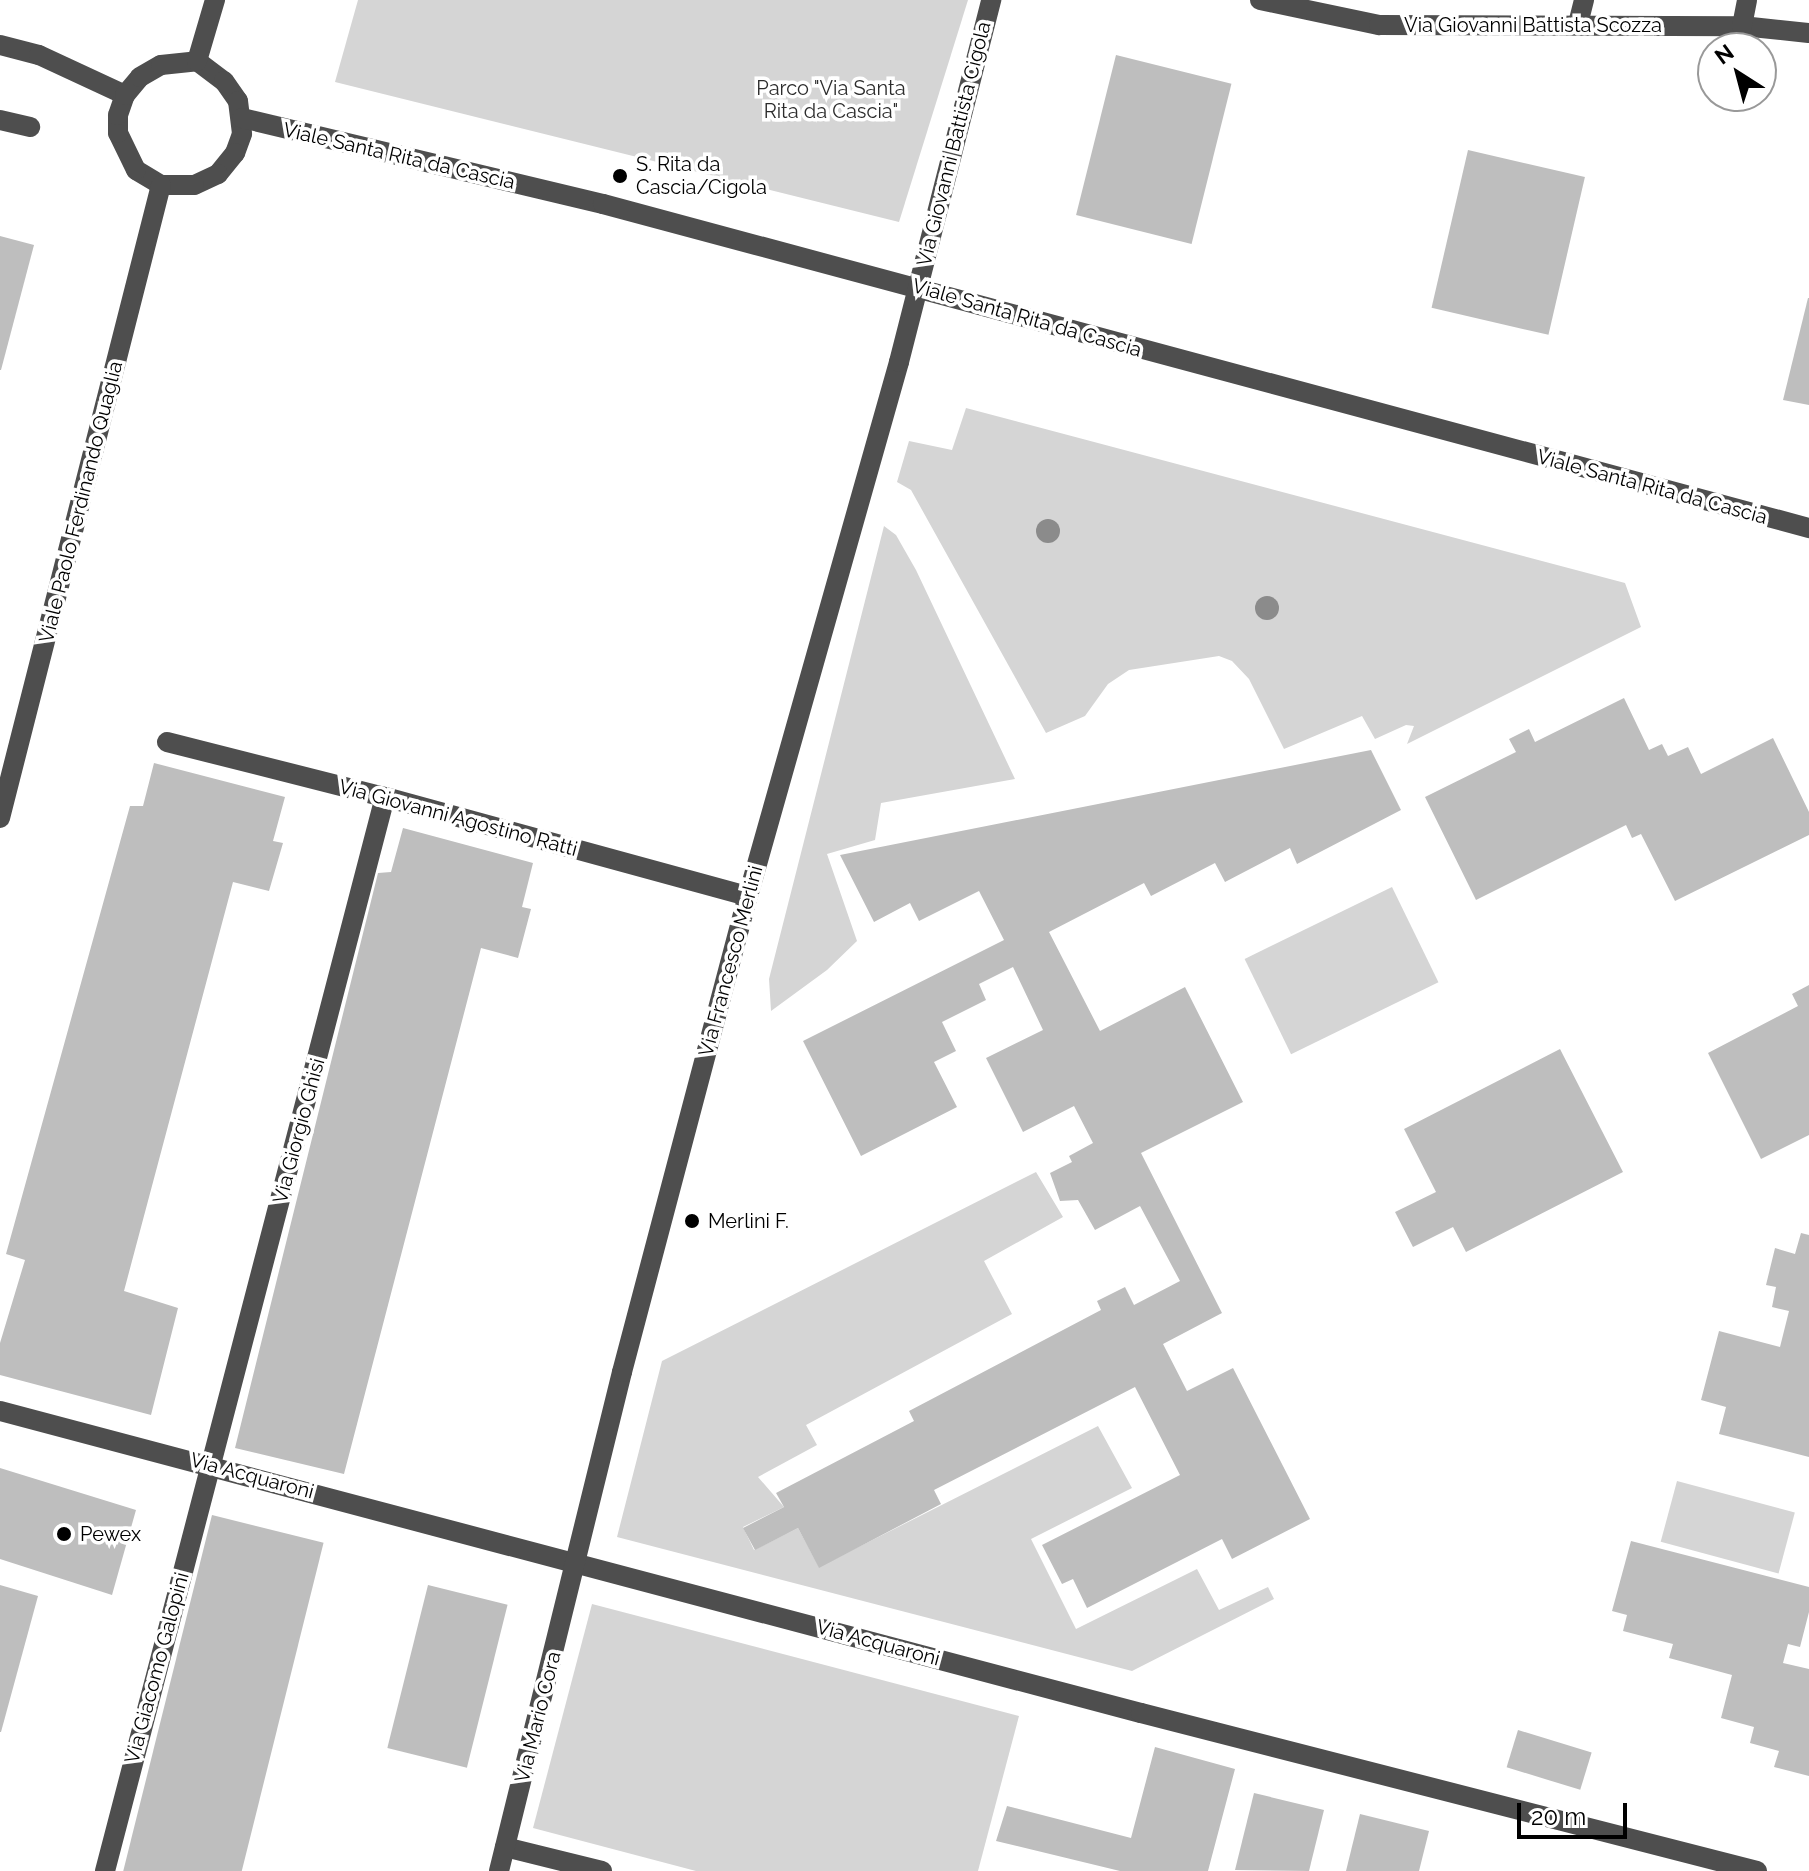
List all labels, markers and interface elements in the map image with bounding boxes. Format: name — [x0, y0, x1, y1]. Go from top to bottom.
street label: Via Giovanni Battista Scozza — [1404, 13, 1662, 37]
street label: Via Giovanni Battista Cigola — [912, 19, 996, 269]
north arrow — [1697, 32, 1777, 112]
text: N — [1710, 39, 1738, 70]
park label: Parco "Via Santa Rita da Cascia" — [756, 76, 906, 123]
street label: Viale Santa Rita da Cascia — [281, 118, 517, 194]
place label: S. Rita da Cascia/Cigola — [636, 152, 767, 199]
marker: S. Rita da Cascia/Cigola — [611, 167, 629, 185]
street label: Viale Santa Rita da Cascia — [910, 274, 1144, 362]
street label: Viale Paolo Ferdinando Quaglia — [34, 359, 128, 645]
street label: Viale Santa Rita da Cascia — [1534, 445, 1770, 529]
street label: Via Giovanni Agostino Ratti — [336, 774, 580, 862]
street label: Via Francesco Merlini — [694, 863, 768, 1059]
street label: Via Giorgio Ghisi — [268, 1056, 330, 1206]
place label: Merlini F. — [708, 1209, 789, 1233]
marker: Merlini F. — [683, 1212, 701, 1230]
street label: Via Acquaroni — [187, 1448, 317, 1504]
place label: Pewex — [80, 1522, 141, 1546]
marker: Pewex — [55, 1525, 73, 1543]
street label: Via Giacomo Galopini — [120, 1570, 194, 1766]
street label: Via Acquaroni — [813, 1615, 943, 1671]
street label: Via Mario Cora — [510, 1649, 566, 1785]
scale bar — [1521, 1787, 1631, 1837]
text: 20 m — [1531, 1802, 1586, 1831]

